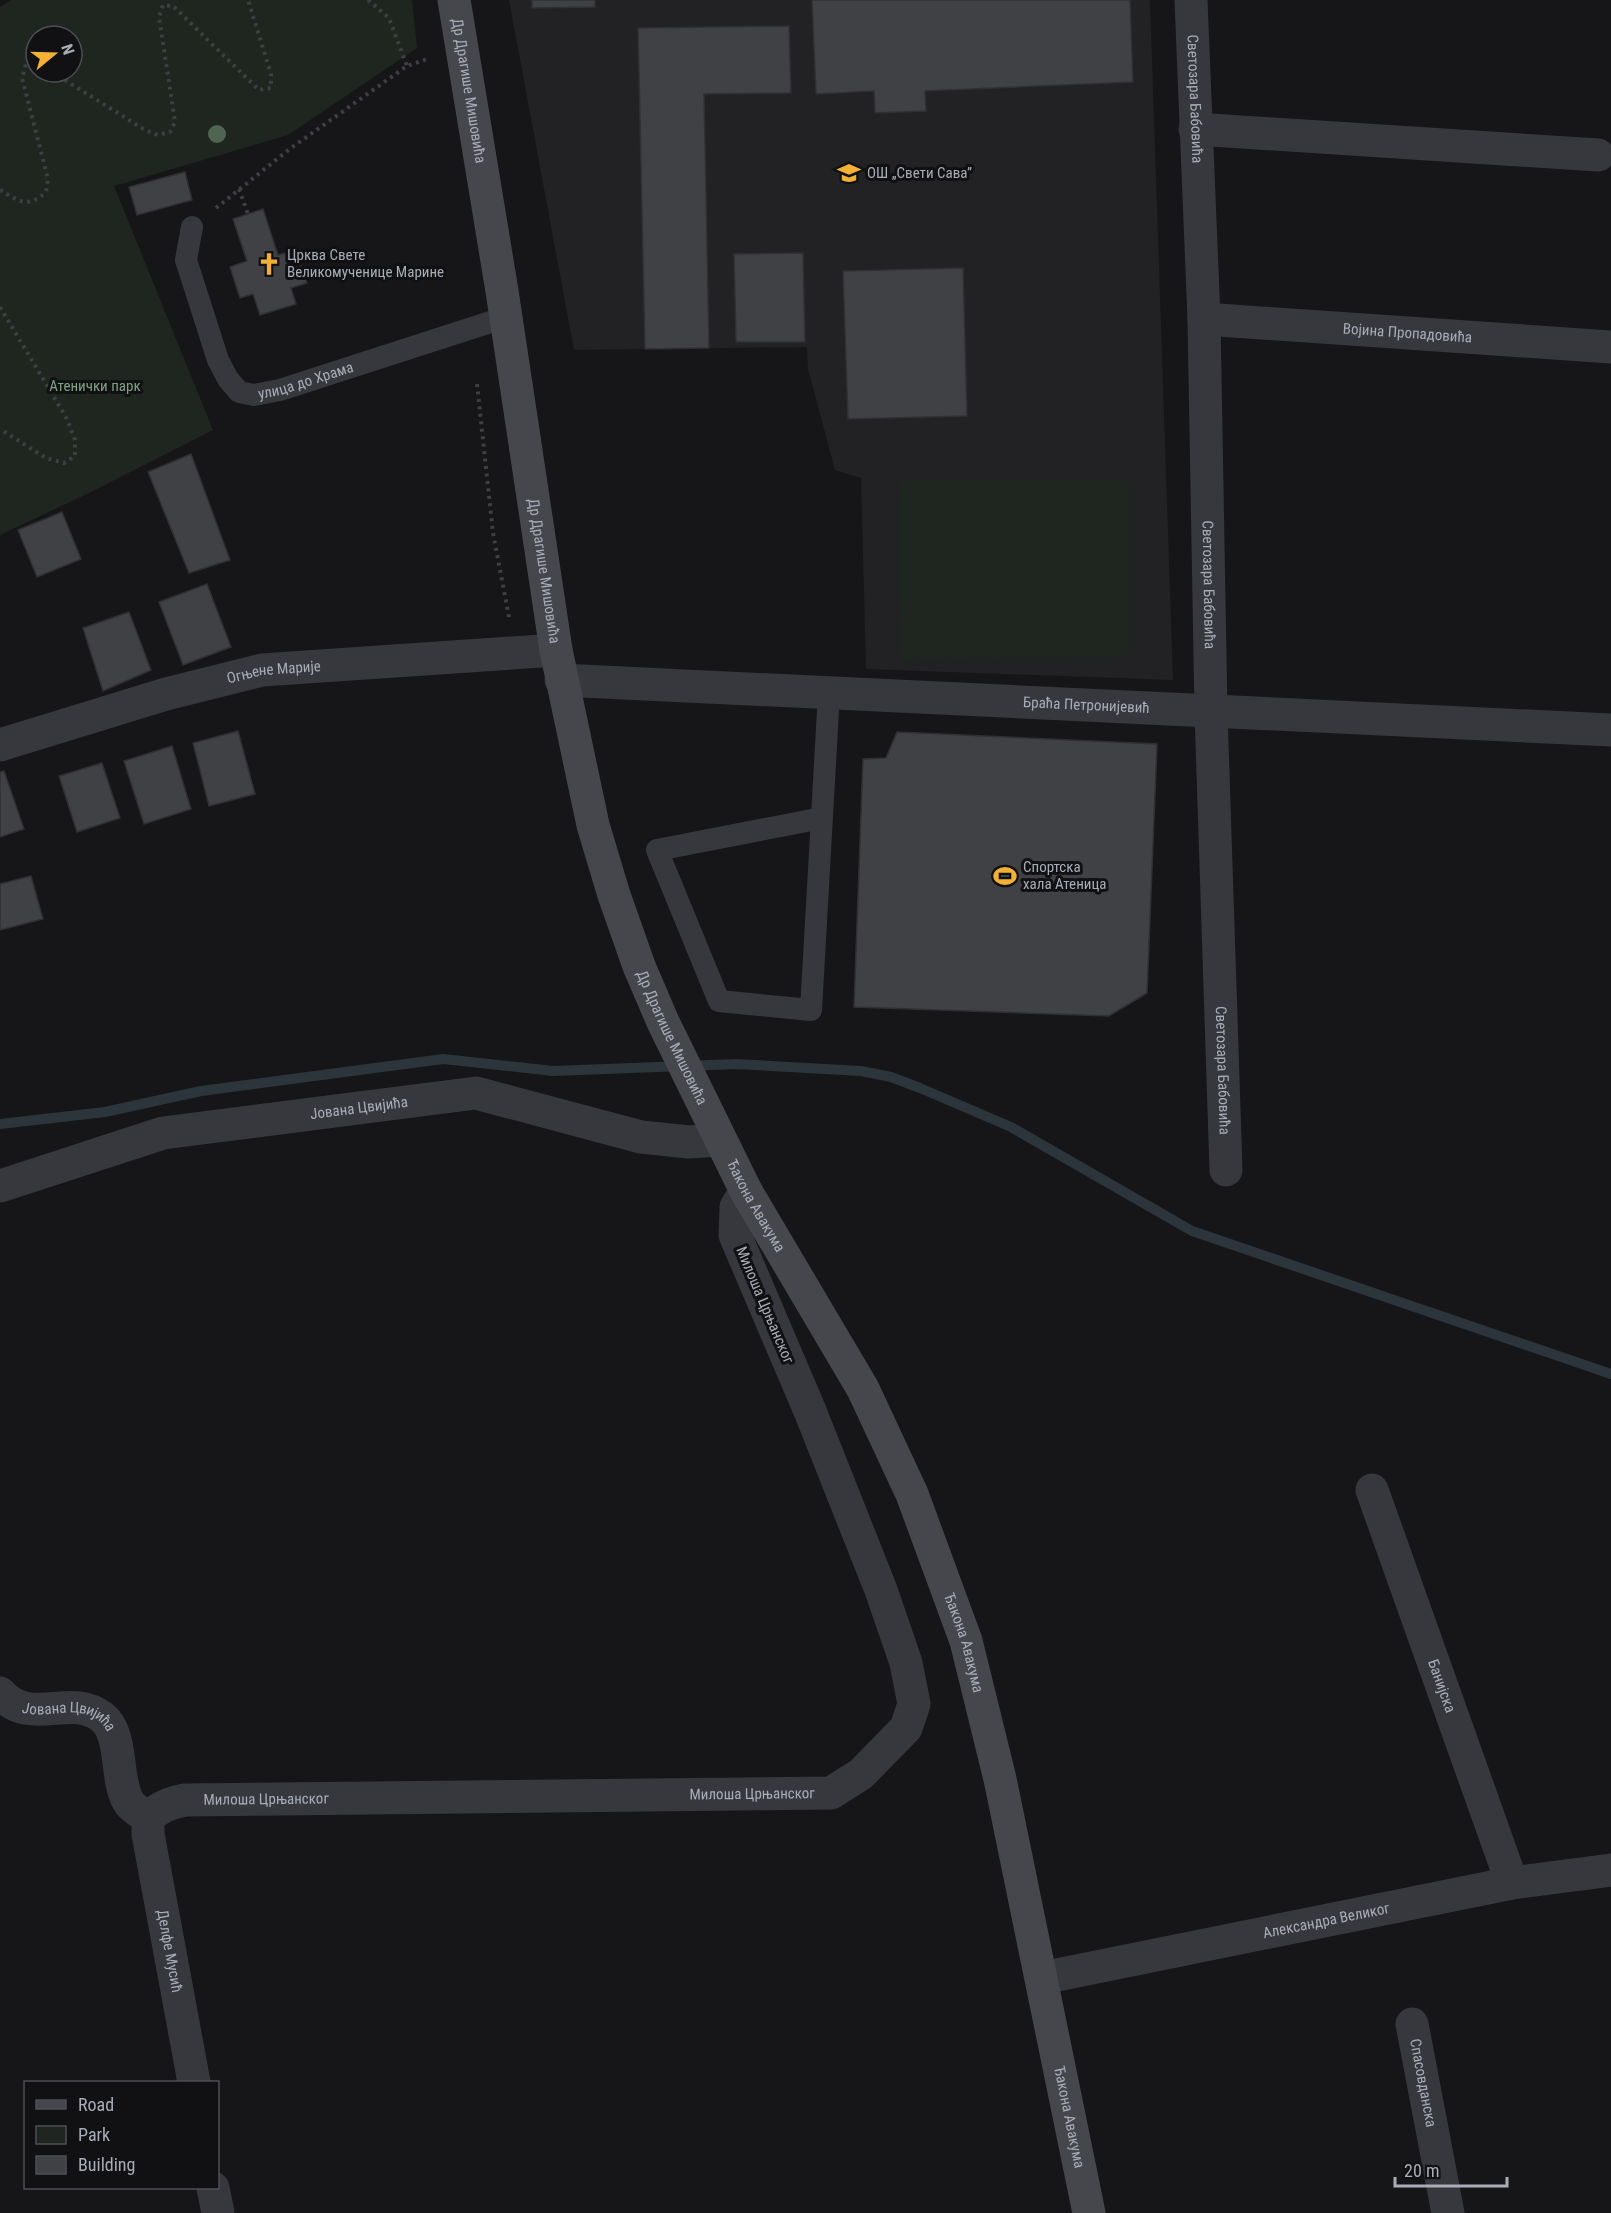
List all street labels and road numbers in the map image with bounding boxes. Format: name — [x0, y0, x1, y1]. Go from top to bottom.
street label: Др Драгише Мишовића — [448, 17, 490, 165]
street label: Светозара Бабовића — [1183, 34, 1207, 164]
street label: Војина Пропадовића — [1342, 320, 1473, 346]
street label: улица до Храма — [257, 358, 356, 403]
street label: Др Драгише Мишовића — [524, 497, 564, 645]
street label: Светозара Бабовића — [1199, 520, 1219, 649]
street label: Огњене Марије — [225, 657, 321, 687]
street label: Браћа Петронијевић — [1023, 693, 1150, 717]
street label: Др Драгише Мишовића — [633, 968, 711, 1108]
street label: Светозара Бабовића — [1212, 1006, 1234, 1135]
street label: Јована Цвијића — [309, 1093, 409, 1123]
street label: Ђакона Авакума — [723, 1156, 789, 1255]
street label: Милоша Црњанског — [732, 1244, 798, 1367]
street label: Ђакона Авакума — [940, 1590, 987, 1695]
street label: Банијска — [1424, 1657, 1460, 1715]
street label: Јована Цвијића — [20, 1698, 120, 1734]
street label: Милоша Црњанског — [689, 1784, 815, 1804]
street label: Милоша Црњанског — [203, 1789, 329, 1809]
street label: Александра Великог — [1261, 1899, 1392, 1942]
street label: Делфе Мусић — [153, 1908, 186, 1994]
street label: Спасовданска — [1406, 2037, 1440, 2129]
street label: Ђакона Авакума — [1050, 2064, 1089, 2170]

